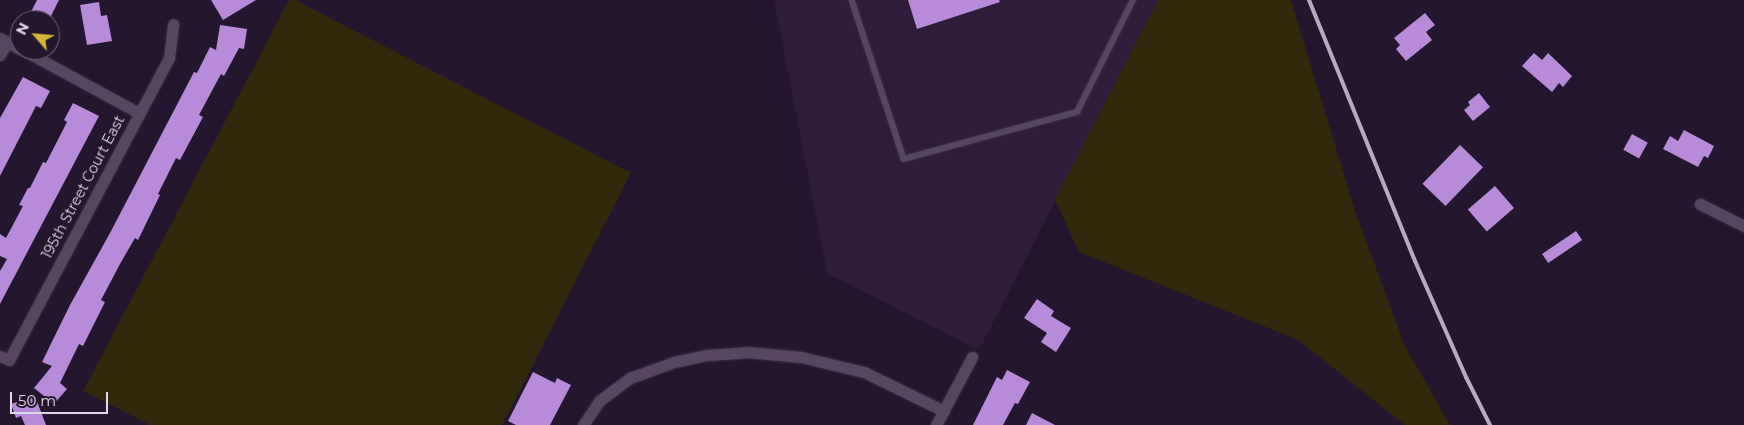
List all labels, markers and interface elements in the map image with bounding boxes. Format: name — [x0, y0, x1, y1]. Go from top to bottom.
north arrow — [10, 10, 60, 60]
text: N — [12, 20, 33, 38]
street label: 195th Street Court East — [38, 113, 128, 261]
scale bar — [12, 382, 110, 414]
text: 50 m — [18, 391, 56, 410]

